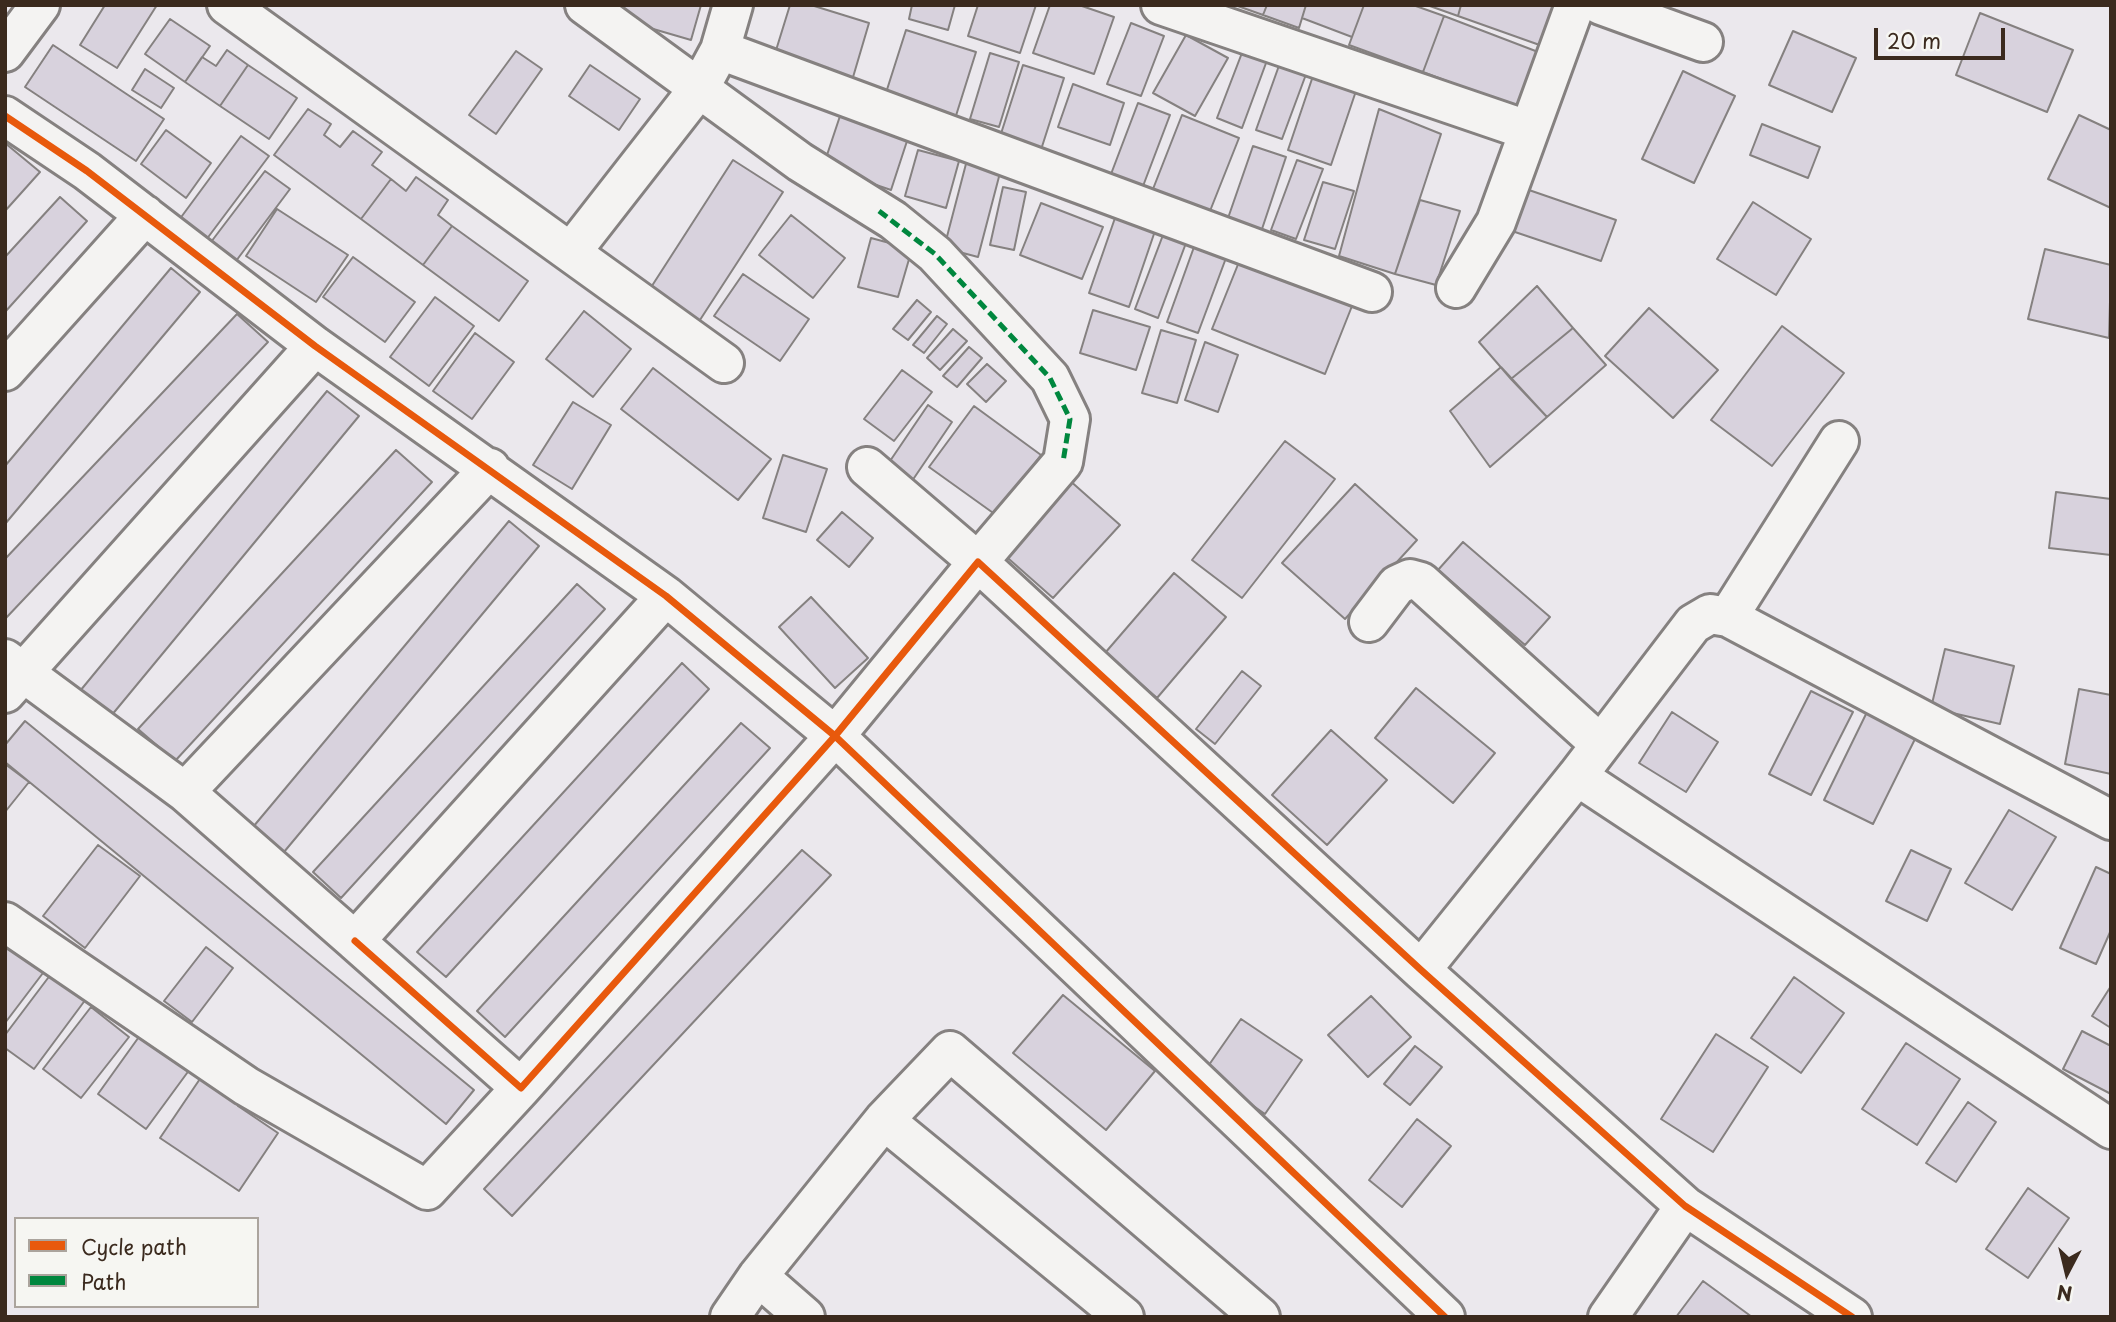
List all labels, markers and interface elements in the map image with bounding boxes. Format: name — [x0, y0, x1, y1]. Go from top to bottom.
scale bar — [1878, 14, 2009, 58]
text: 20 m — [1887, 24, 1941, 56]
legend — [14, 1217, 259, 1308]
text: Cycle path — [81, 1230, 187, 1262]
north arrow — [2032, 1238, 2102, 1308]
text: Path — [81, 1265, 126, 1297]
text: N — [2055, 1279, 2074, 1309]

